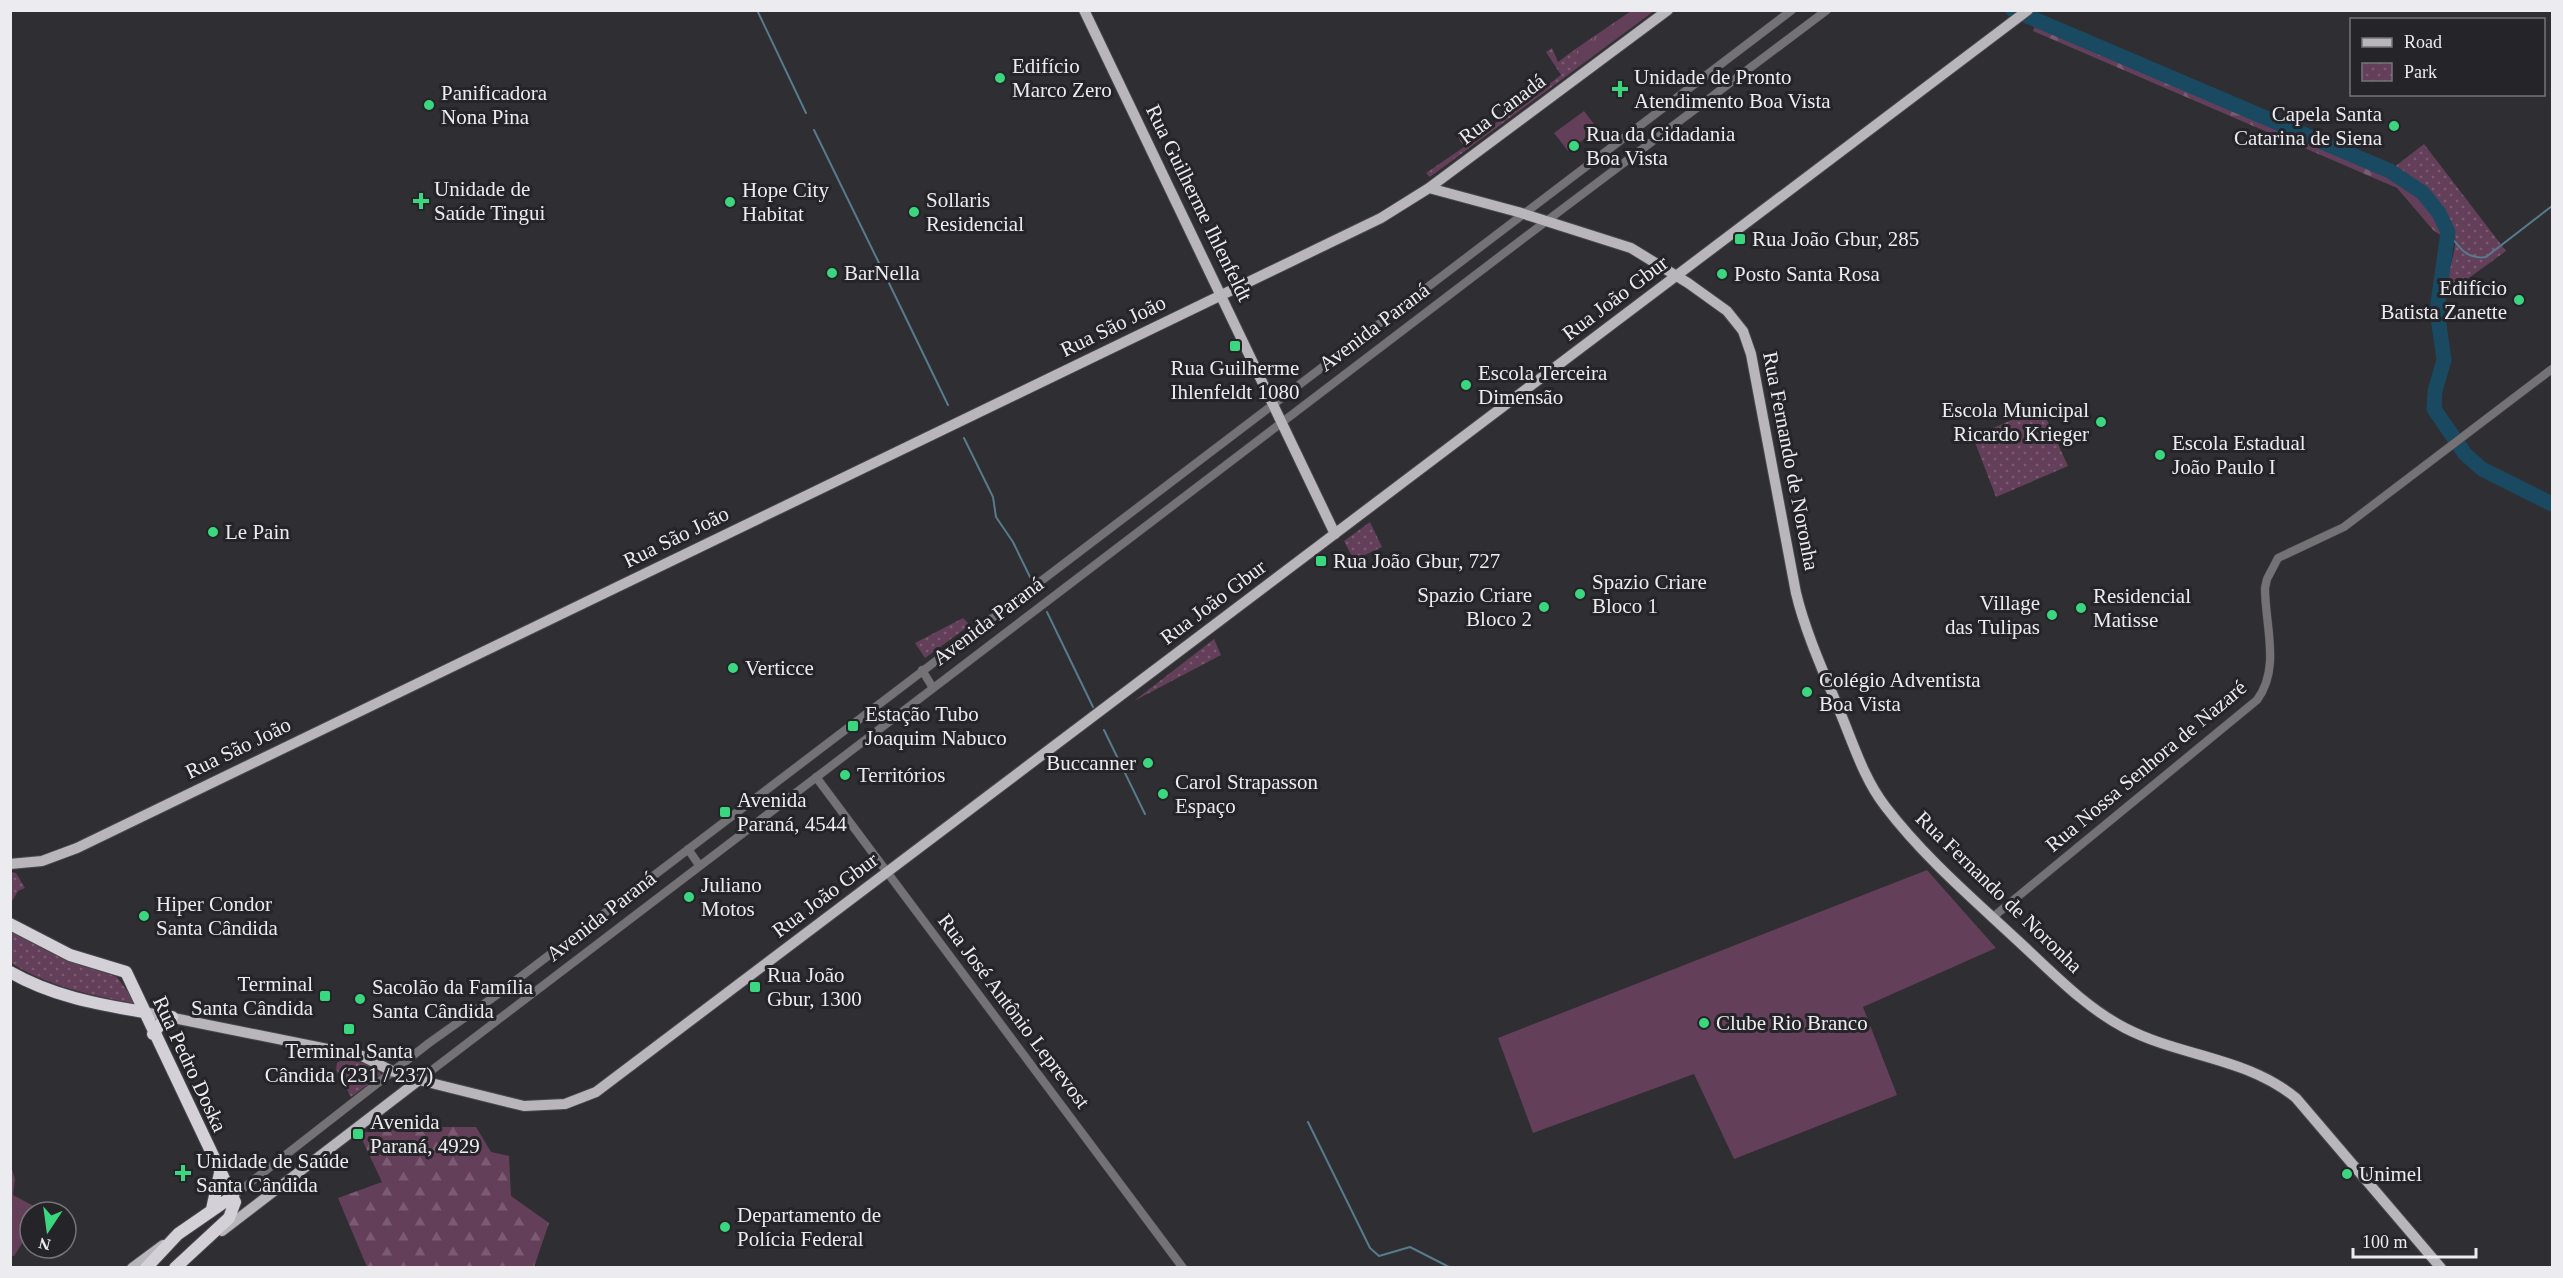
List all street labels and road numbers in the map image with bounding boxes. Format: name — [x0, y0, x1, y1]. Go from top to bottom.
street label: Rua Canadá — [1454, 68, 1551, 149]
street label: Rua Guilherme Ihlenfeldt — [1141, 101, 1257, 305]
street label: Rua João Gbur — [1557, 251, 1673, 345]
street label: Avenida Paraná — [1314, 277, 1434, 376]
street label: Rua São João — [1056, 290, 1170, 362]
street label: Rua Fernando de Noronha — [1758, 350, 1824, 573]
street label: Rua São João — [619, 501, 733, 573]
street label: Rua João Gbur — [1155, 555, 1271, 649]
street label: Avenida Paraná — [928, 571, 1048, 670]
street label: Rua Nossa Senhora de Nazaré — [2041, 675, 2251, 857]
street label: Rua São João — [181, 712, 295, 784]
street label: Rua Fernando de Noronha — [1911, 806, 2088, 978]
street label: Rua João Gbur — [767, 848, 883, 942]
street label: Avenida Paraná — [542, 866, 661, 966]
street label: Rua José Antônio Leprevost — [933, 909, 1095, 1113]
street label: Rua Pedro Doska — [148, 992, 232, 1136]

